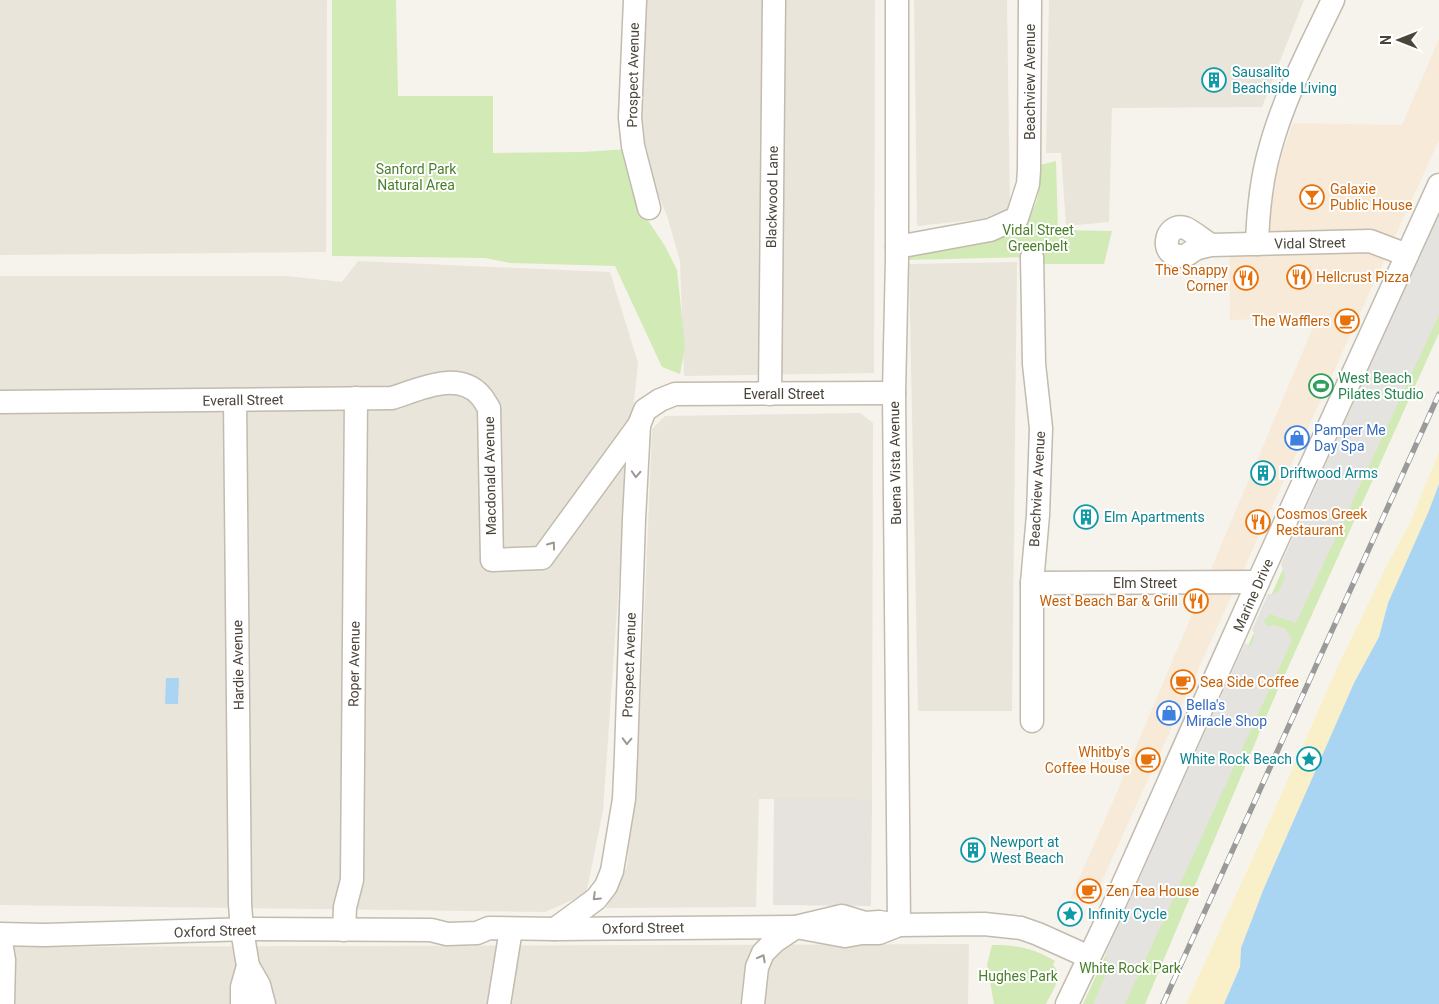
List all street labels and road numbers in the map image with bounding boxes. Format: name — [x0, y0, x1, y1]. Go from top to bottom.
street label: Prospect Avenue — [624, 22, 642, 128]
street label: Beachview Avenue — [1022, 24, 1038, 140]
street label: Blackwood Lane — [763, 146, 781, 248]
street label: Vidal Street — [1274, 234, 1346, 252]
street label: Everall Street — [743, 386, 825, 402]
street label: Everall Street — [202, 391, 284, 409]
street label: Buena Vista Avenue — [886, 401, 904, 525]
street label: Macdonald Avenue — [481, 416, 499, 536]
street label: Beachview Avenue — [1026, 431, 1048, 547]
street label: Marine Drive — [1230, 556, 1276, 634]
street label: Elm Street — [1113, 575, 1177, 591]
street label: Prospect Avenue — [619, 612, 639, 718]
street label: Hardie Avenue — [229, 620, 247, 710]
street label: Roper Avenue — [345, 621, 363, 707]
street label: Oxford Street — [602, 919, 685, 937]
street label: Oxford Street — [174, 922, 257, 940]

